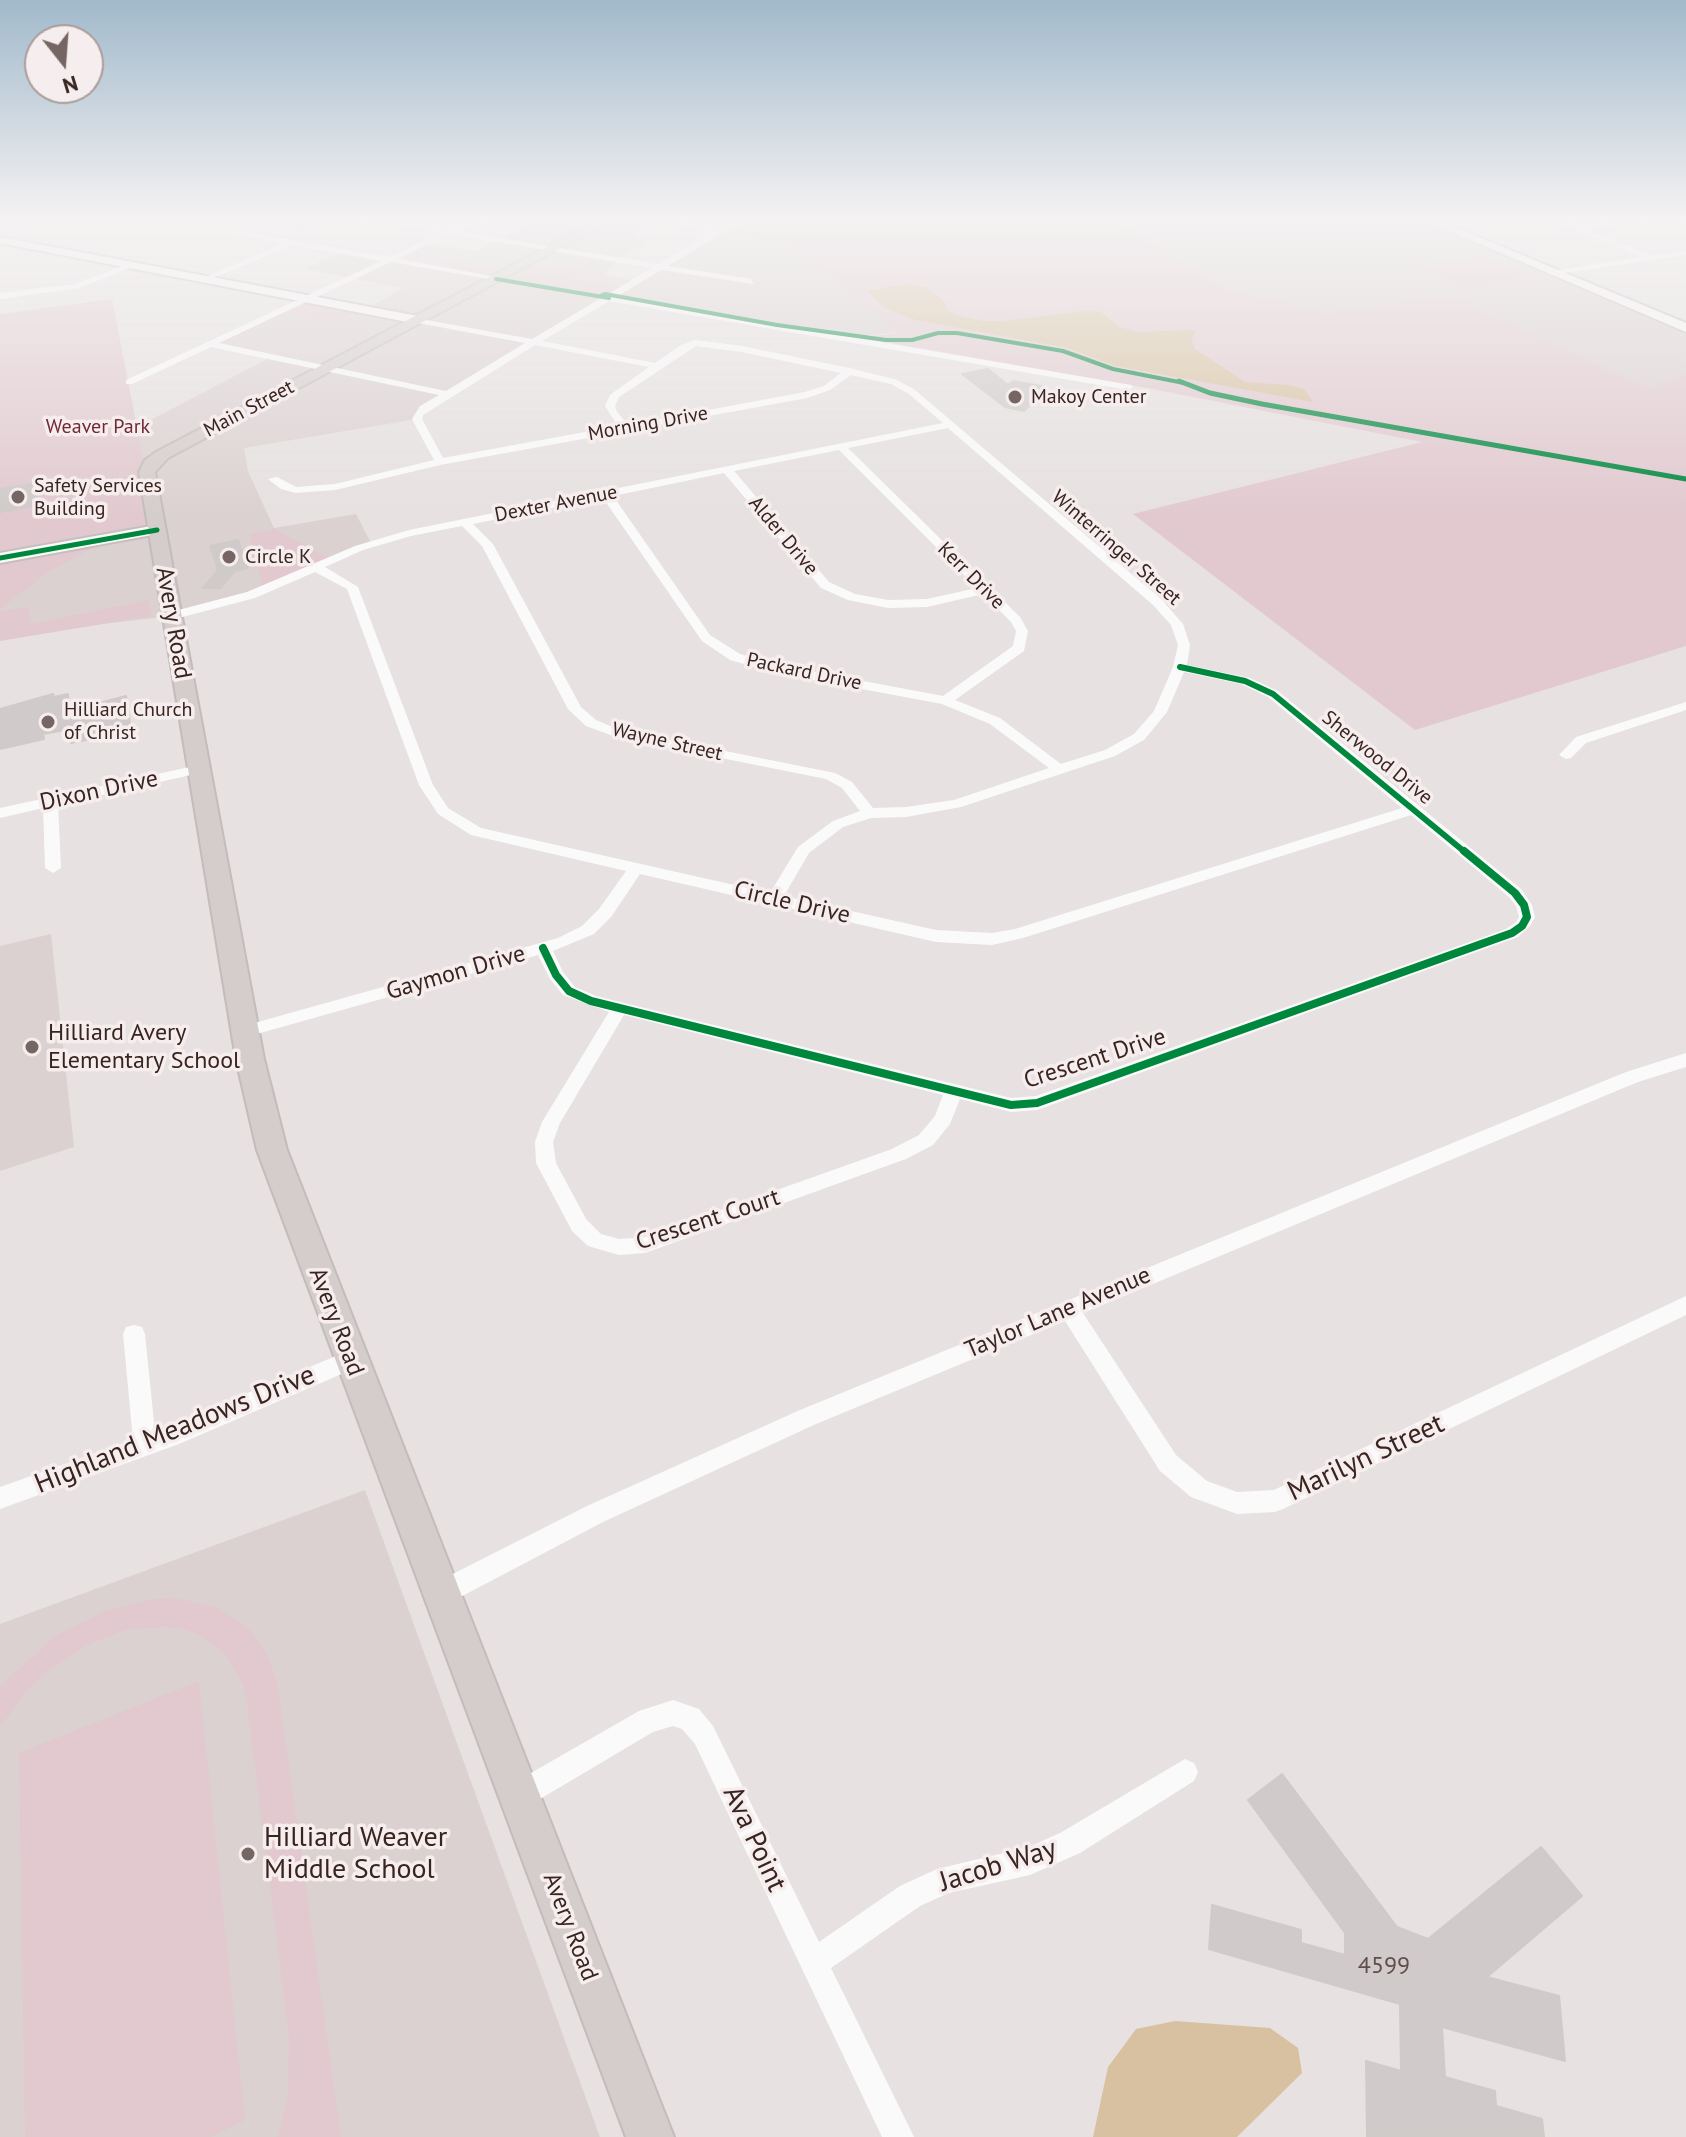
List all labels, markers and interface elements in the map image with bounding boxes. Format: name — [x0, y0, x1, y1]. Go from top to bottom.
north arrow — [24, 24, 104, 104]
text: N — [59, 70, 81, 101]
street label: Main Street — [200, 375, 298, 443]
place label: Makoy Center — [1031, 385, 1147, 409]
marker: Makoy Center — [1006, 388, 1024, 406]
street label: Morning Drive — [586, 402, 710, 446]
park label: Weaver Park — [46, 415, 150, 439]
place label: Safety Services Building — [34, 474, 162, 521]
street label: Dexter Avenue — [493, 480, 619, 528]
street label: Winterringer Street — [1046, 485, 1186, 611]
marker: Safety Services Building — [9, 488, 27, 506]
street label: Alder Drive — [743, 492, 823, 580]
street label: Kerr Drive — [932, 537, 1010, 615]
place label: Circle K — [245, 545, 311, 569]
marker: Circle K — [220, 548, 238, 566]
street label: Avery Road — [149, 565, 197, 681]
street label: Packard Drive — [744, 648, 864, 696]
place label: Hilliard Church of Christ — [64, 698, 193, 745]
street label: Sherwood Drive — [1317, 706, 1437, 810]
marker: Hilliard Church of Christ — [39, 713, 57, 731]
street label: Wayne Street — [609, 718, 725, 766]
street label: Dixon Drive — [37, 764, 161, 818]
street label: Circle Drive — [731, 876, 853, 930]
street label: Gaymon Drive — [383, 939, 529, 1007]
place label: Hilliard Avery Elementary School — [48, 1019, 240, 1075]
street label: Crescent Drive — [1020, 1022, 1170, 1096]
marker: Hilliard Avery Elementary School — [23, 1038, 41, 1056]
street label: Crescent Court — [632, 1183, 784, 1257]
street label: Taylor Lane Avenue — [961, 1261, 1155, 1365]
street label: Avery Road — [302, 1264, 370, 1380]
street label: Highland Meadows Drive — [30, 1358, 320, 1502]
street label: Marilyn Street — [1283, 1407, 1449, 1509]
street label: Ava Point — [715, 1781, 793, 1897]
place label: Hilliard Weaver Middle School — [264, 1821, 447, 1887]
street label: Jacob Way — [935, 1832, 1061, 1900]
marker: Hilliard Weaver Middle School — [239, 1845, 257, 1863]
street label: Avery Road — [536, 1869, 604, 1985]
house number: 4599 — [1358, 1952, 1410, 1980]

